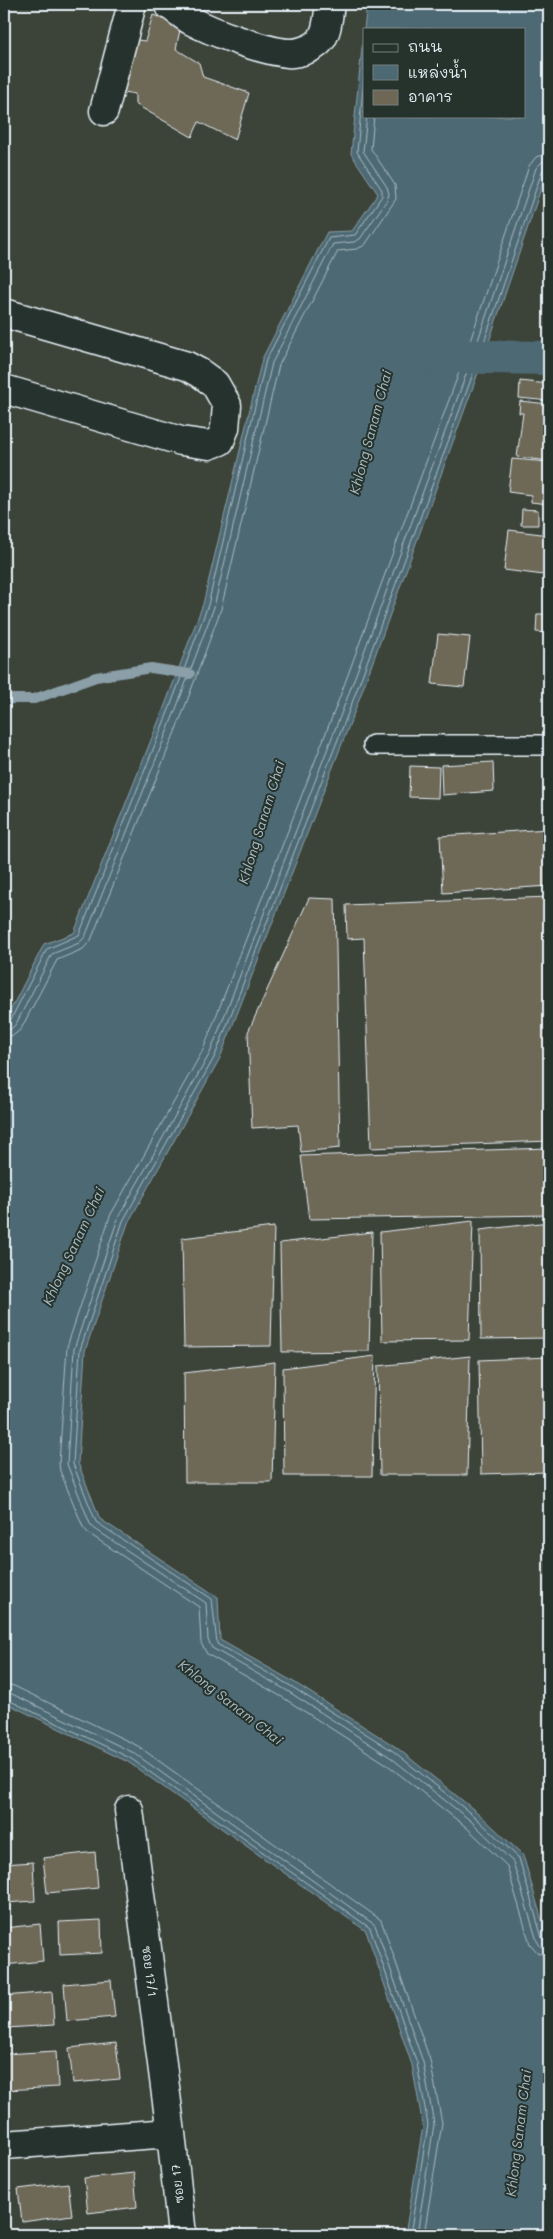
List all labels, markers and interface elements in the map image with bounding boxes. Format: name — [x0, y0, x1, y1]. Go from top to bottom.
legend — [363, 28, 526, 118]
text: ถนน — [408, 36, 442, 56]
text: แหล่งน้ำ — [408, 59, 468, 82]
text: อาคาร — [408, 86, 453, 106]
water label: Khlong Sanam Chai — [344, 367, 396, 496]
water label: Khlong Sanam Chai — [233, 757, 289, 886]
water label: Khlong Sanam Chai — [37, 1183, 109, 1308]
water label: Khlong Sanam Chai — [175, 1655, 288, 1749]
street label: ซอย 17/1 — [139, 1945, 161, 1997]
water label: Khlong Sanam Chai — [501, 2068, 535, 2198]
street label: ซอย 17 — [167, 2163, 187, 2204]

